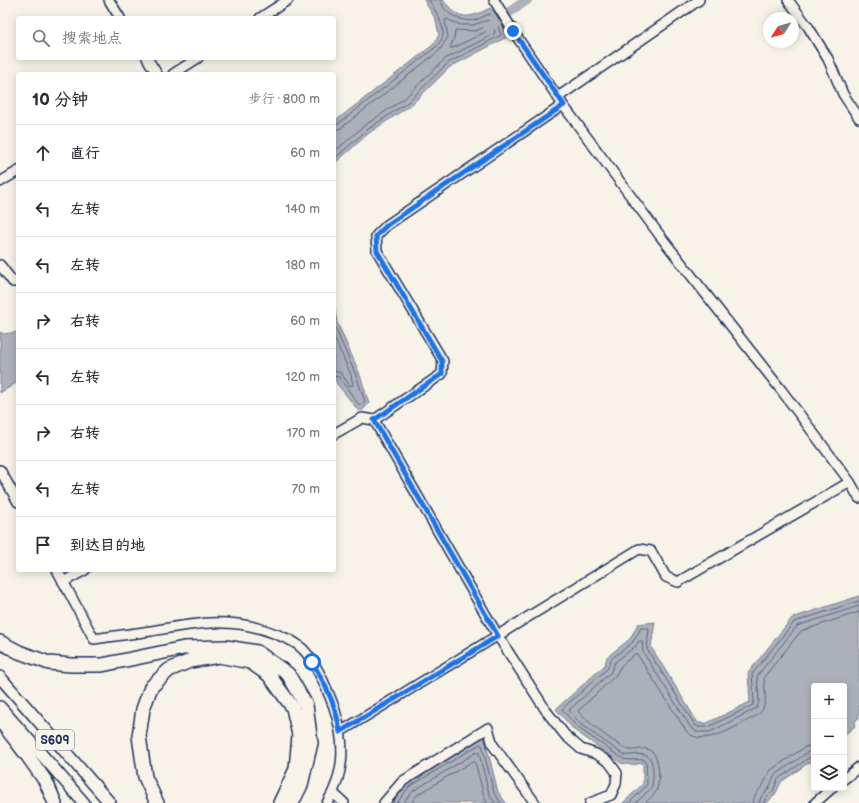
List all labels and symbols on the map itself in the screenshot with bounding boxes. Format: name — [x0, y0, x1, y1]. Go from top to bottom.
north arrow — [763, 12, 799, 48]
route end — [504, 22, 522, 40]
route start — [303, 653, 321, 671]
road number: S609 — [36, 730, 74, 750]

